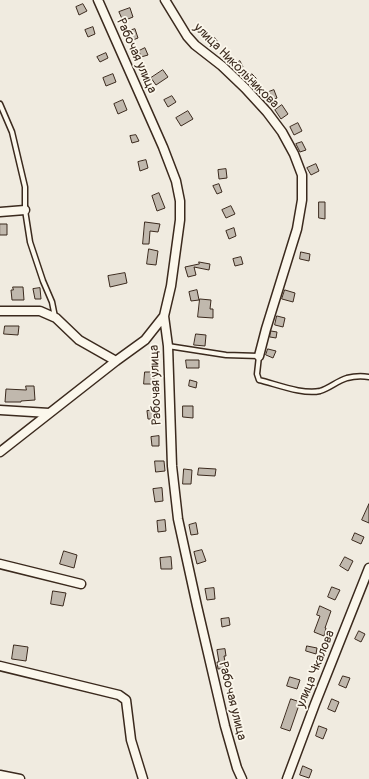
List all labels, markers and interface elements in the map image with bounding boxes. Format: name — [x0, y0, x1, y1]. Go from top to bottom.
street label: Рабочая улица — [113, 16, 159, 96]
street label: улица Никольникова — [190, 20, 282, 112]
street label: Рабочая улица — [147, 345, 165, 425]
street label: улица Чкалова — [293, 628, 339, 710]
street label: Рабочая улица — [215, 660, 249, 742]

